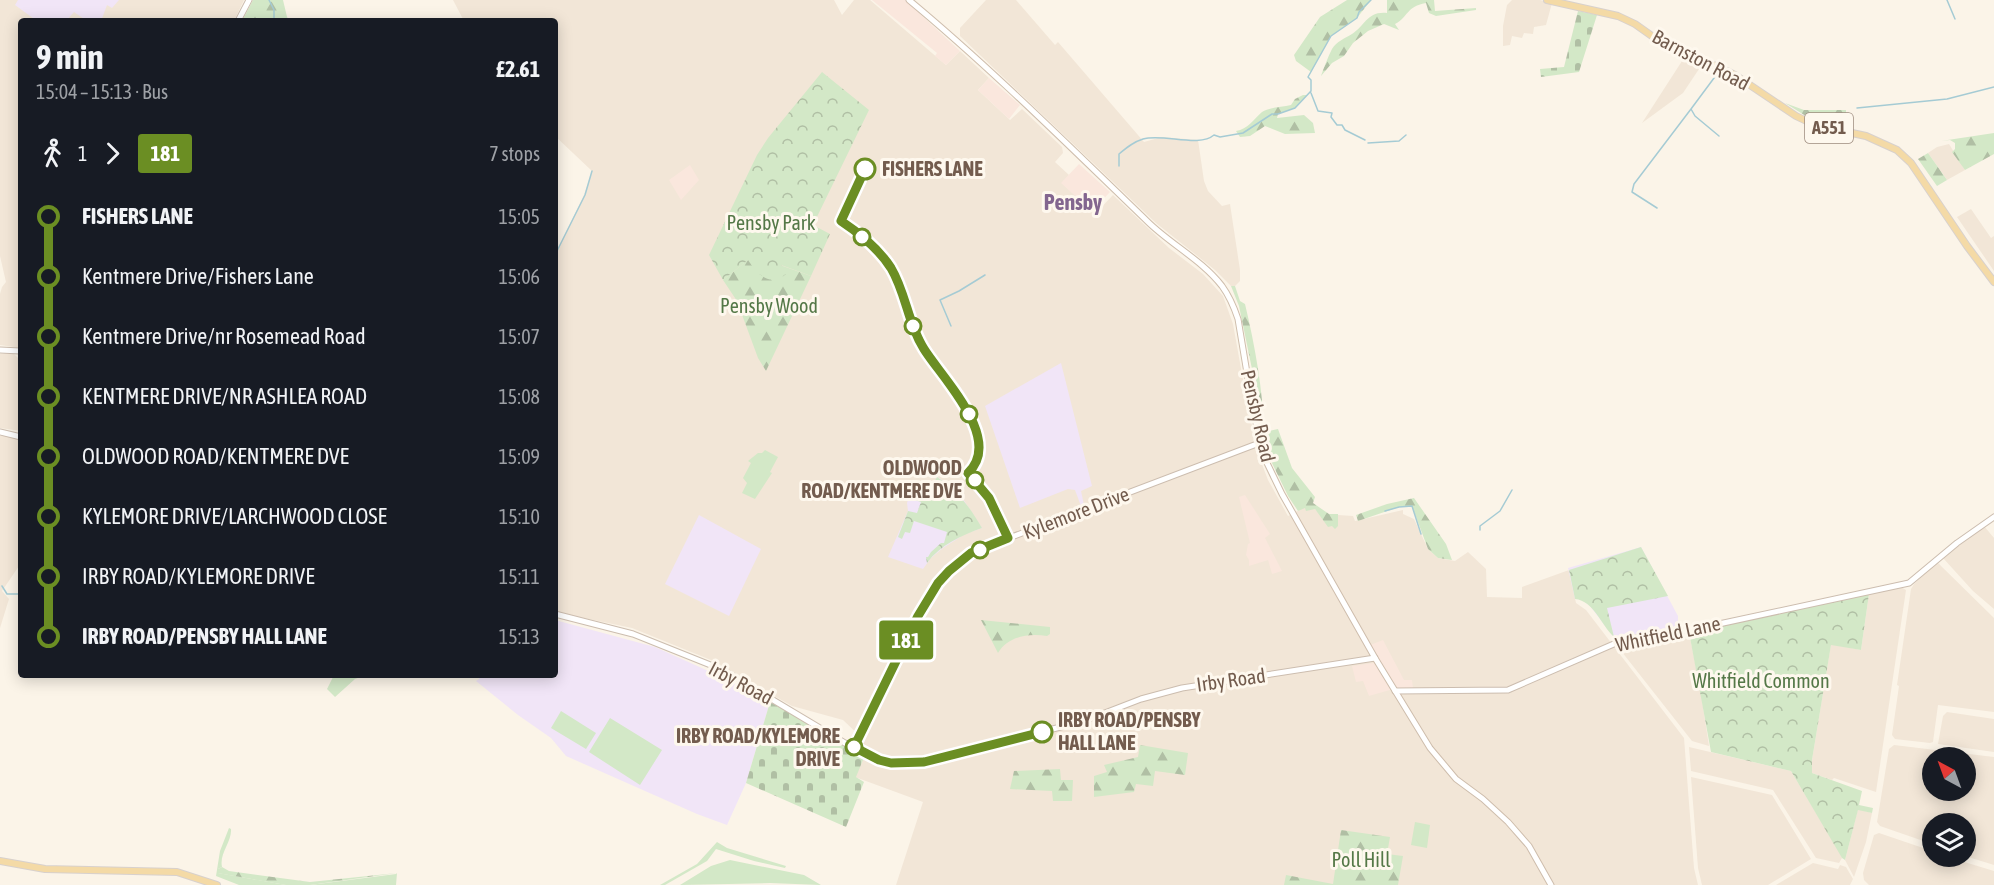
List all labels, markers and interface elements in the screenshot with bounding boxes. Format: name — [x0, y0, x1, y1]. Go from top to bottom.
street label: Barnston Road — [1649, 24, 1754, 95]
text: 9 min — [36, 38, 103, 76]
text: £2.61 — [496, 56, 540, 82]
text: 15:04 – 15:13 · Bus — [36, 80, 168, 103]
road number: A551 — [1805, 113, 1853, 143]
icon: walk — [36, 137, 69, 170]
icon: forward — [96, 137, 129, 170]
text: 181 — [150, 141, 180, 165]
text: 1 — [78, 142, 87, 165]
text: 7 stops — [489, 142, 540, 165]
place label: FISHERS LANE — [882, 157, 983, 180]
marker: FISHERS LANE — [854, 158, 876, 180]
district label: Pensby — [1044, 189, 1102, 215]
text: FISHERS LANE — [82, 203, 193, 229]
text: 15:05 — [498, 205, 540, 228]
park label: Pensby Park — [726, 211, 816, 234]
unlabelled marker — [853, 228, 871, 246]
text: Kentmere Drive/Fishers Lane — [82, 263, 314, 289]
text: 15:06 — [498, 265, 540, 288]
park label: Pensby Wood — [720, 294, 818, 317]
unlabelled marker — [904, 317, 922, 335]
text: Kentmere Drive/nr Rosemead Road — [82, 323, 366, 349]
text: 15:07 — [498, 325, 540, 348]
street label: Pensby Road — [1237, 368, 1280, 464]
text: KENTMERE DRIVE/NR ASHLEA ROAD — [82, 383, 367, 409]
text: 15:08 — [498, 385, 540, 408]
unlabelled marker — [960, 405, 978, 423]
text: OLDWOOD ROAD/KENTMERE DVE — [82, 443, 349, 469]
text: 15:09 — [498, 445, 540, 468]
place label: OLDWOOD ROAD/KENTMERE DVE — [801, 456, 962, 502]
marker: OLDWOOD ROAD/KENTMERE DVE — [966, 471, 984, 489]
street label: Kylemore Drive — [1019, 482, 1132, 543]
text: KYLEMORE DRIVE/LARCHWOOD CLOSE — [82, 503, 387, 529]
text: 15:10 — [499, 505, 540, 528]
unlabelled marker — [971, 541, 989, 559]
text: IRBY ROAD/KYLEMORE DRIVE — [82, 563, 315, 589]
text: 15:11 — [499, 565, 540, 588]
street label: Whitfield Lane — [1613, 611, 1723, 656]
line badge: 181 — [872, 620, 940, 660]
text: IRBY ROAD/PENSBY HALL LANE — [82, 623, 327, 649]
text: 15:13 — [499, 625, 540, 648]
text: 181 — [891, 628, 921, 652]
street label: Irby Road — [705, 656, 777, 709]
street label: Irby Road — [1195, 663, 1267, 696]
park label: Whitfield Common — [1692, 669, 1830, 692]
place label: IRBY ROAD/PENSBY HALL LANE — [1058, 708, 1201, 754]
marker: IRBY ROAD/PENSBY HALL LANE — [1031, 721, 1053, 743]
place label: IRBY ROAD/KYLEMORE DRIVE — [676, 724, 840, 770]
marker: IRBY ROAD/KYLEMORE DRIVE — [845, 738, 863, 756]
north arrow — [1922, 747, 1976, 801]
map controls — [1922, 747, 1976, 867]
button: layers — [1922, 813, 1976, 867]
park label: Poll Hill — [1331, 848, 1391, 871]

